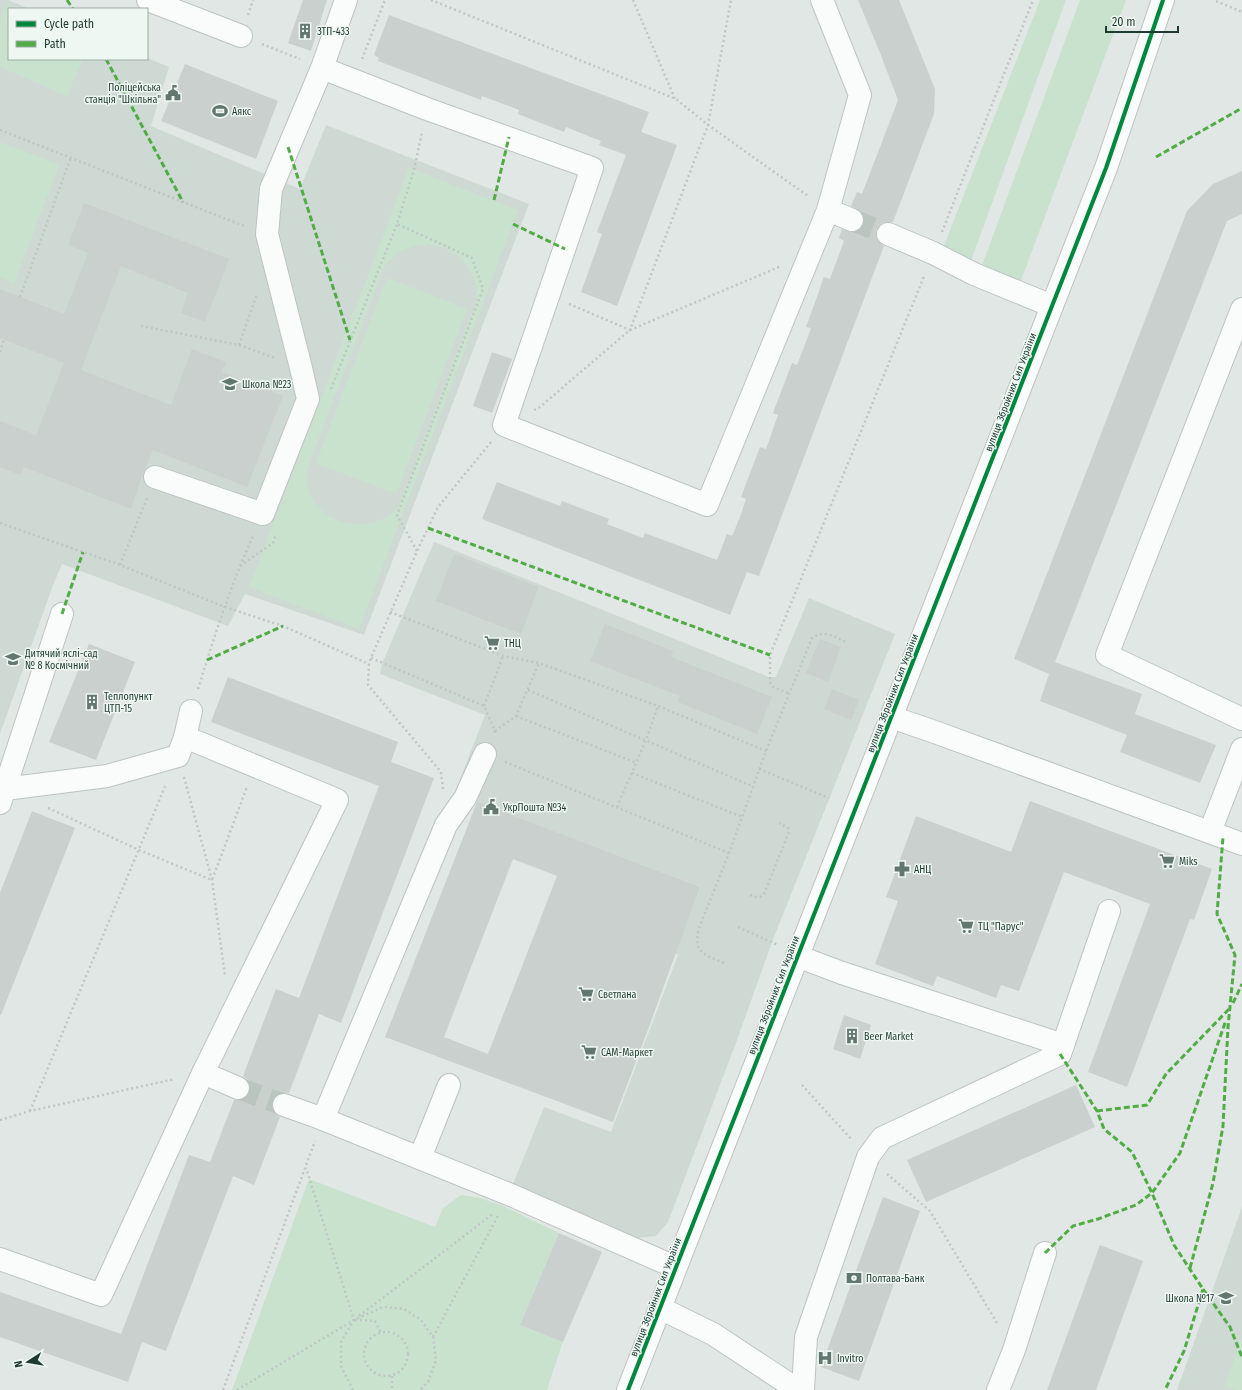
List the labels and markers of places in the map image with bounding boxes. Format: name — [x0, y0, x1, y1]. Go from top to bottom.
building icon: ЗТП-433 — [296, 22, 314, 40]
place label: ЗТП-433 — [317, 26, 350, 38]
place label: Поліцейська станція "Шкільна" — [85, 81, 161, 106]
public building icon: Поліцейська станція "Шкільна" — [164, 84, 182, 102]
sports icon: Аякс — [211, 102, 229, 120]
place label: Аякс — [232, 106, 252, 118]
school or university icon: Школа №23 — [221, 375, 239, 393]
place label: Школа №23 — [242, 379, 292, 391]
supermarket icon: ТНЦ — [483, 634, 501, 652]
place label: ТНЦ — [504, 638, 521, 650]
place label: Дитячий яслі-сад № 8 Космічний — [24, 647, 98, 672]
school or university icon: Дитячий яслі-сад № 8 Космічний — [4, 650, 22, 668]
place label: Теплопункт ЦТП-15 — [104, 691, 153, 715]
building icon: Теплопункт ЦТП-15 — [83, 693, 101, 711]
public building icon: УкрПошта №34 — [482, 798, 500, 816]
place label: УкрПошта №34 — [502, 802, 566, 814]
supermarket icon: Miks — [1158, 852, 1176, 870]
place label: Miks — [1179, 856, 1198, 868]
pharmacy icon: АНЦ — [893, 860, 911, 878]
place label: АНЦ — [914, 864, 931, 876]
supermarket icon: ТЦ "Парус" — [957, 917, 975, 935]
place label: ТЦ "Парус" — [978, 921, 1024, 933]
supermarket icon: Светлана — [577, 985, 595, 1003]
place label: Светлана — [598, 989, 637, 1001]
building icon: Beer Market — [843, 1027, 861, 1045]
place label: Beer Market — [864, 1031, 914, 1043]
supermarket icon: САМ-Маркет — [580, 1043, 598, 1061]
place label: САМ-Маркет — [601, 1047, 654, 1059]
bank icon: Полтава-Банк — [845, 1269, 863, 1287]
place label: Полтава-Банк — [866, 1273, 925, 1285]
school or university icon: Школа №17 — [1217, 1289, 1235, 1307]
place label: Школа №17 — [1166, 1293, 1214, 1305]
hospital icon: Invitro — [816, 1349, 834, 1367]
place label: Invitro — [837, 1353, 864, 1365]

